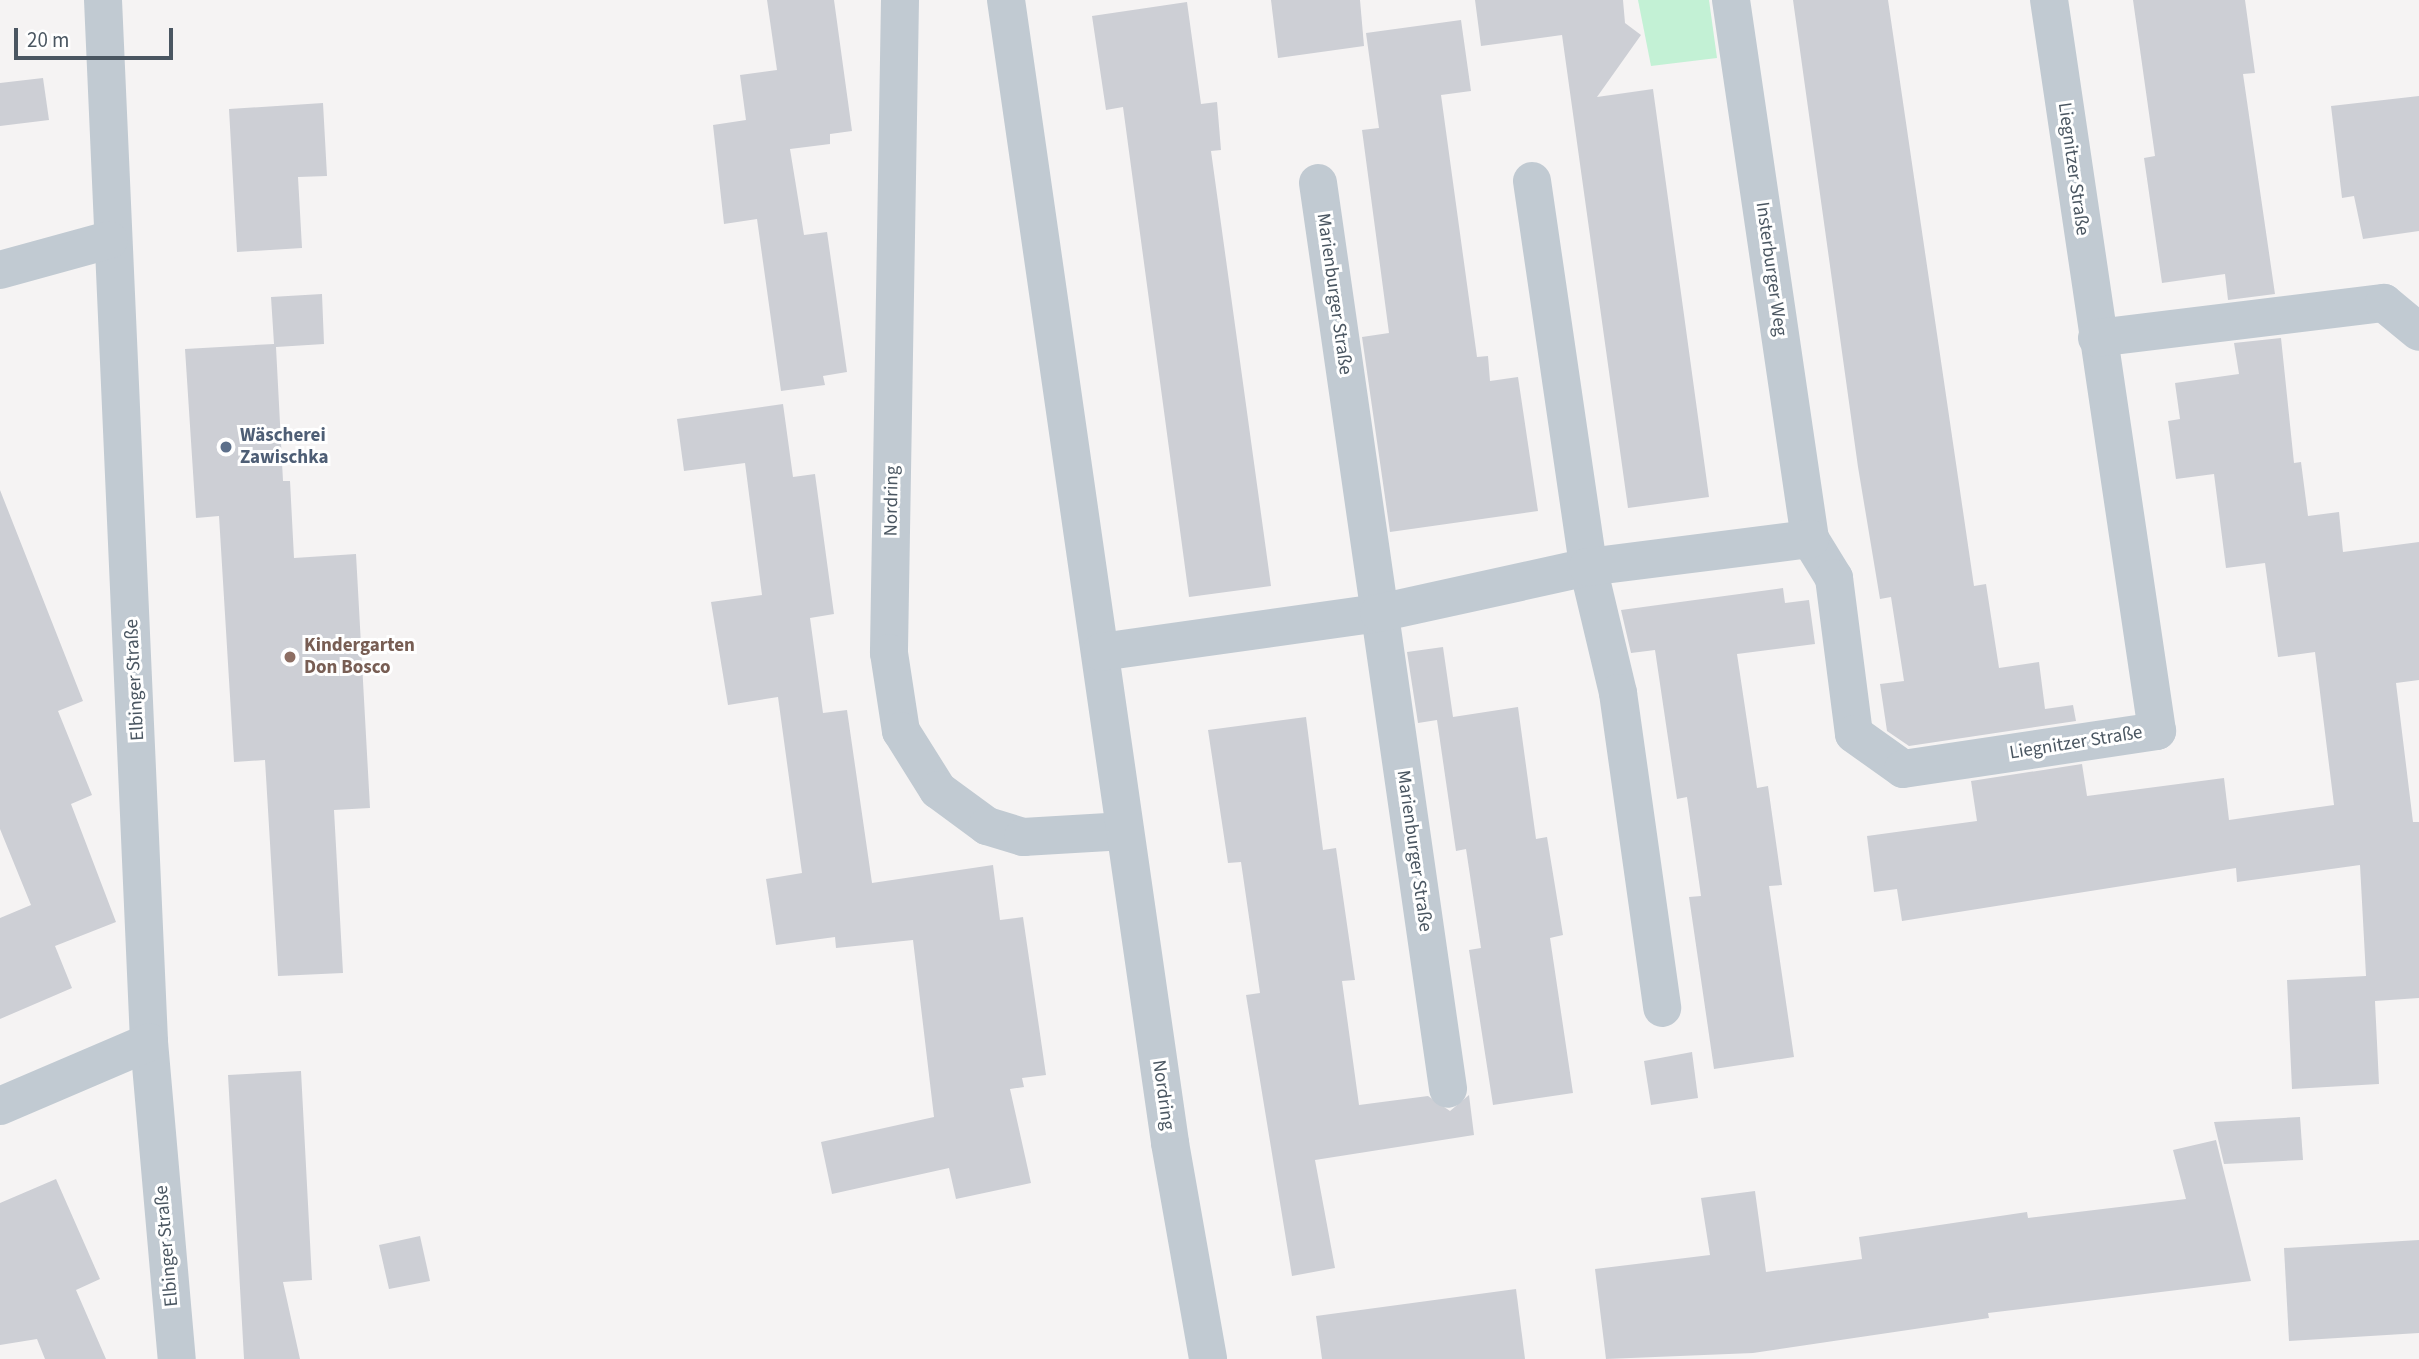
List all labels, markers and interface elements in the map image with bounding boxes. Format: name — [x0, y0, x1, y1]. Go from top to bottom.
scale bar — [18, 14, 177, 58]
text: 20 m — [27, 25, 69, 55]
street label: Liegnitzer Straße — [2052, 101, 2094, 237]
street label: Insterburger Weg — [1750, 200, 1792, 338]
street label: Marienburger Straße — [1311, 212, 1357, 376]
place label: Wäscherei Zawischka — [240, 425, 328, 469]
marker: Wäscherei Zawischka — [218, 439, 234, 455]
street label: Nordring — [880, 465, 904, 537]
street label: Elbinger Straße — [120, 619, 150, 741]
place label: Kindergarten Don Bosco — [304, 635, 415, 679]
marker: Kindergarten Don Bosco — [282, 649, 298, 665]
street label: Liegnitzer Straße — [2008, 721, 2144, 765]
street label: Marienburger Straße — [1391, 769, 1437, 933]
street label: Nordring — [1147, 1058, 1179, 1132]
street label: Elbinger Straße — [150, 1184, 184, 1308]

